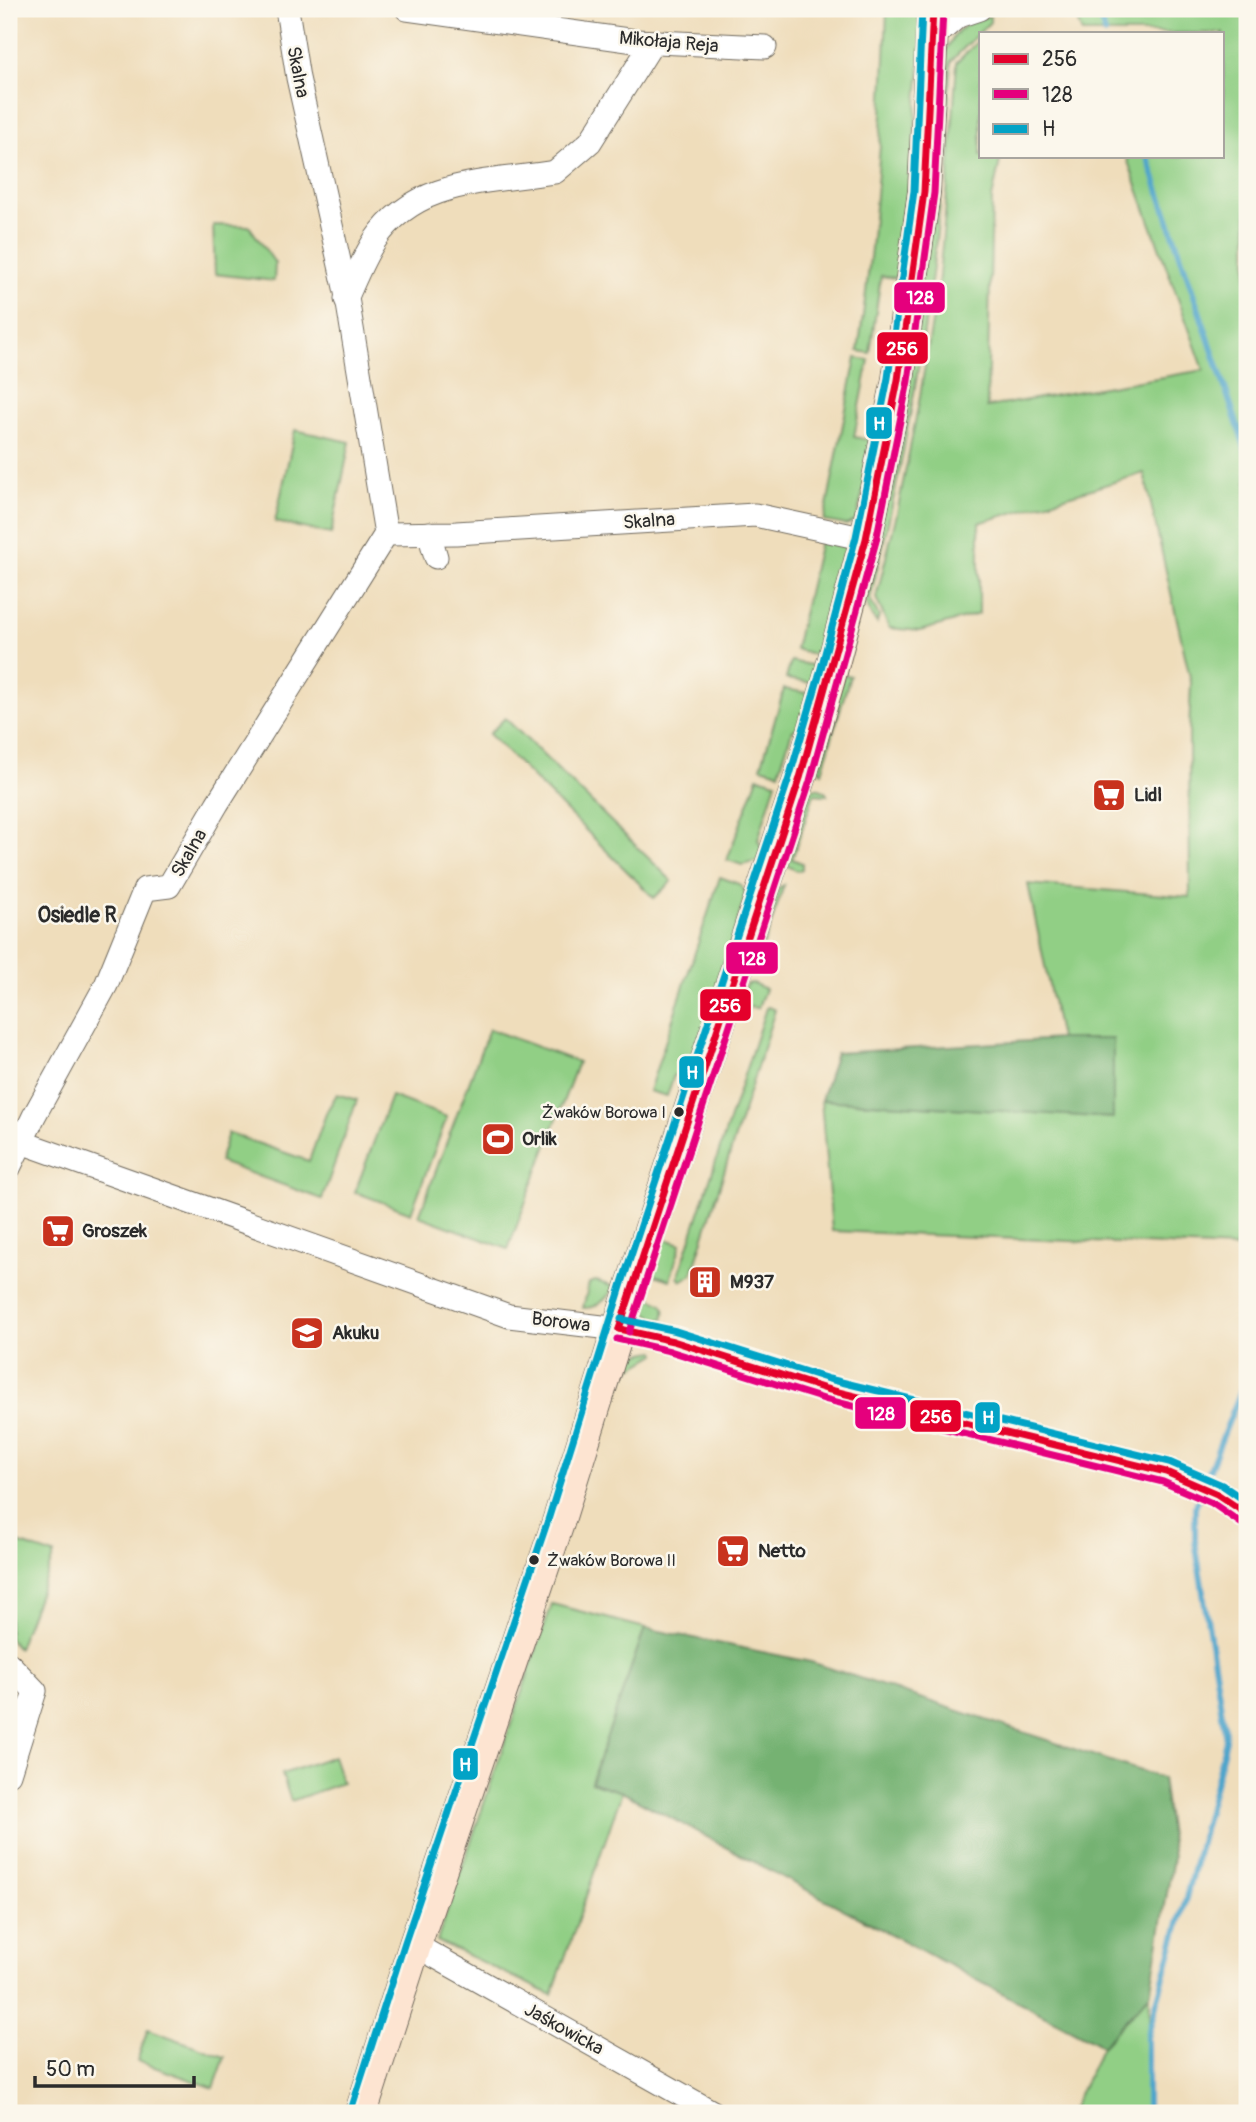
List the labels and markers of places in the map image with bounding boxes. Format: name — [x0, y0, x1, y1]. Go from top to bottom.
supermarket icon: Lidl — [1090, 776, 1128, 814]
place label: Lidl — [1134, 783, 1162, 807]
place label: Żwaków Borowa I — [542, 1102, 666, 1123]
marker: Żwaków Borowa I — [672, 1105, 686, 1119]
sports icon: Orlik — [479, 1120, 517, 1158]
place label: Orlik — [522, 1127, 558, 1151]
supermarket icon: Groszek — [39, 1212, 77, 1250]
place label: Groszek — [82, 1219, 148, 1243]
building icon: M937 — [686, 1263, 724, 1301]
place label: M937 — [730, 1270, 775, 1294]
school or university icon: Akuku — [288, 1314, 326, 1352]
place label: Akuku — [332, 1321, 379, 1345]
supermarket icon: Netto — [714, 1532, 752, 1570]
place label: Netto — [758, 1539, 807, 1563]
place label: Żwaków Borowa II — [547, 1550, 676, 1571]
marker: Żwaków Borowa II — [527, 1553, 541, 1567]

